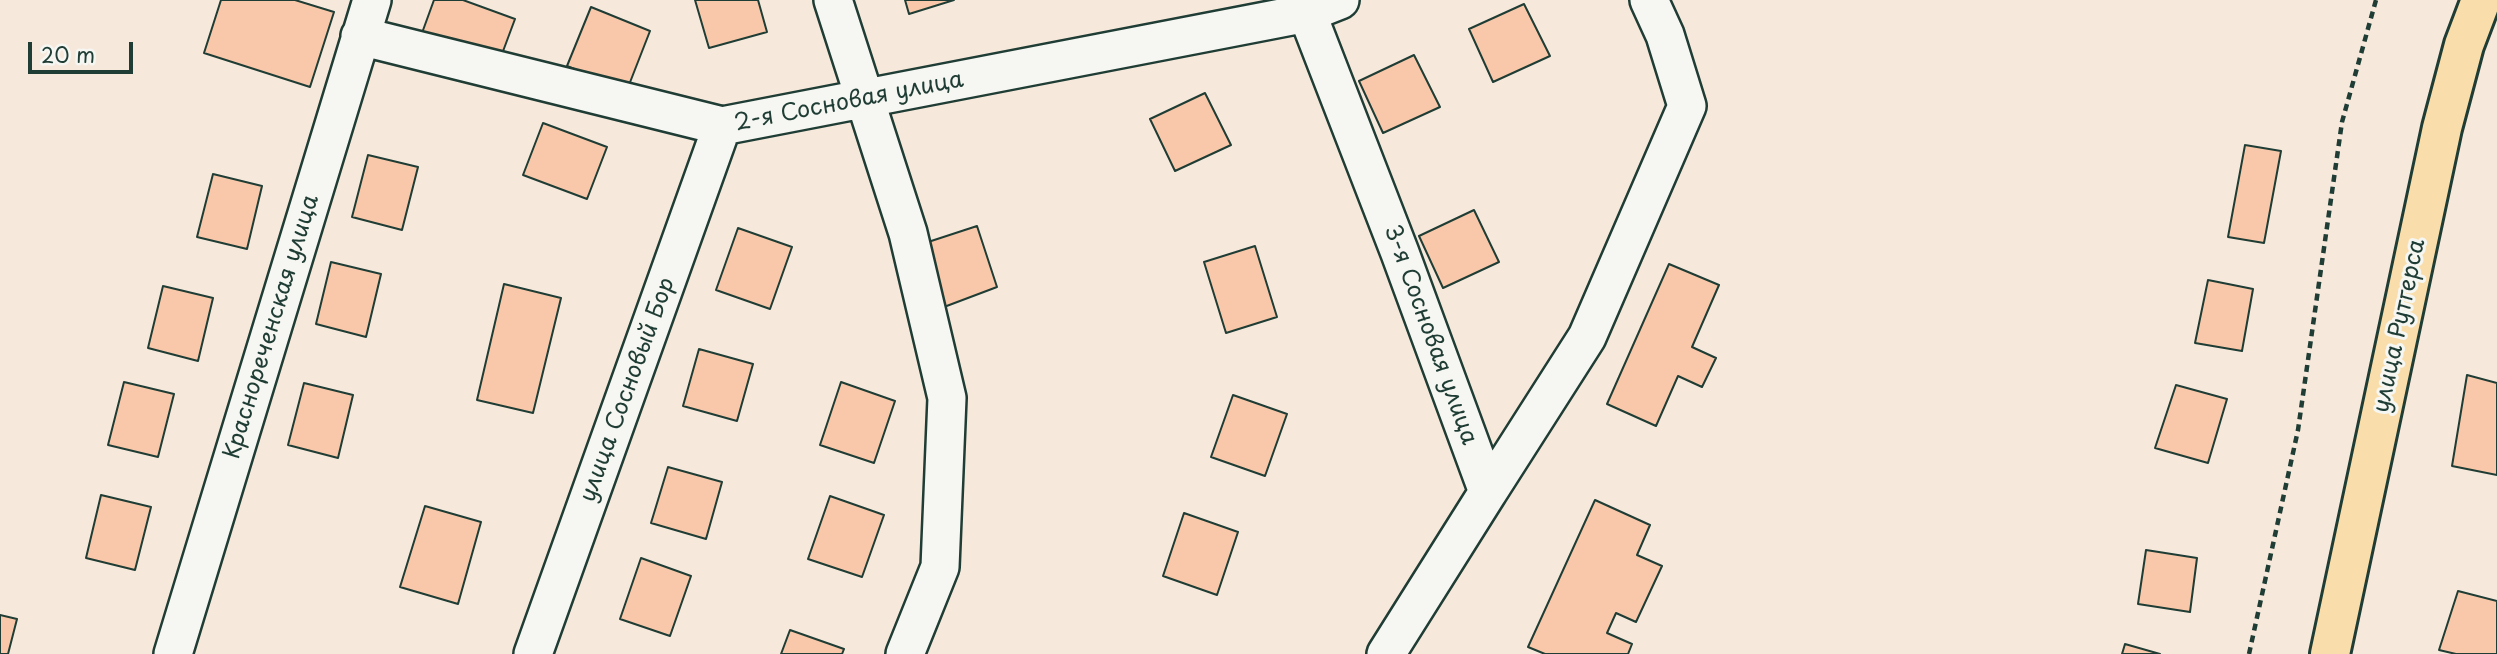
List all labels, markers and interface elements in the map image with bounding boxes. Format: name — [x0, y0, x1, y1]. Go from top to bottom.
scale bar — [32, 28, 136, 72]
text: 20 m — [41, 38, 95, 70]
street label: 2-я Сосновая улица — [732, 66, 966, 138]
street label: Краснореченская улица — [219, 192, 325, 462]
street label: 3-я Сосновая улица — [1377, 221, 1483, 449]
street label: улица Рутгерса — [2368, 237, 2432, 415]
street label: улица Сосновый Бор — [574, 274, 682, 506]

